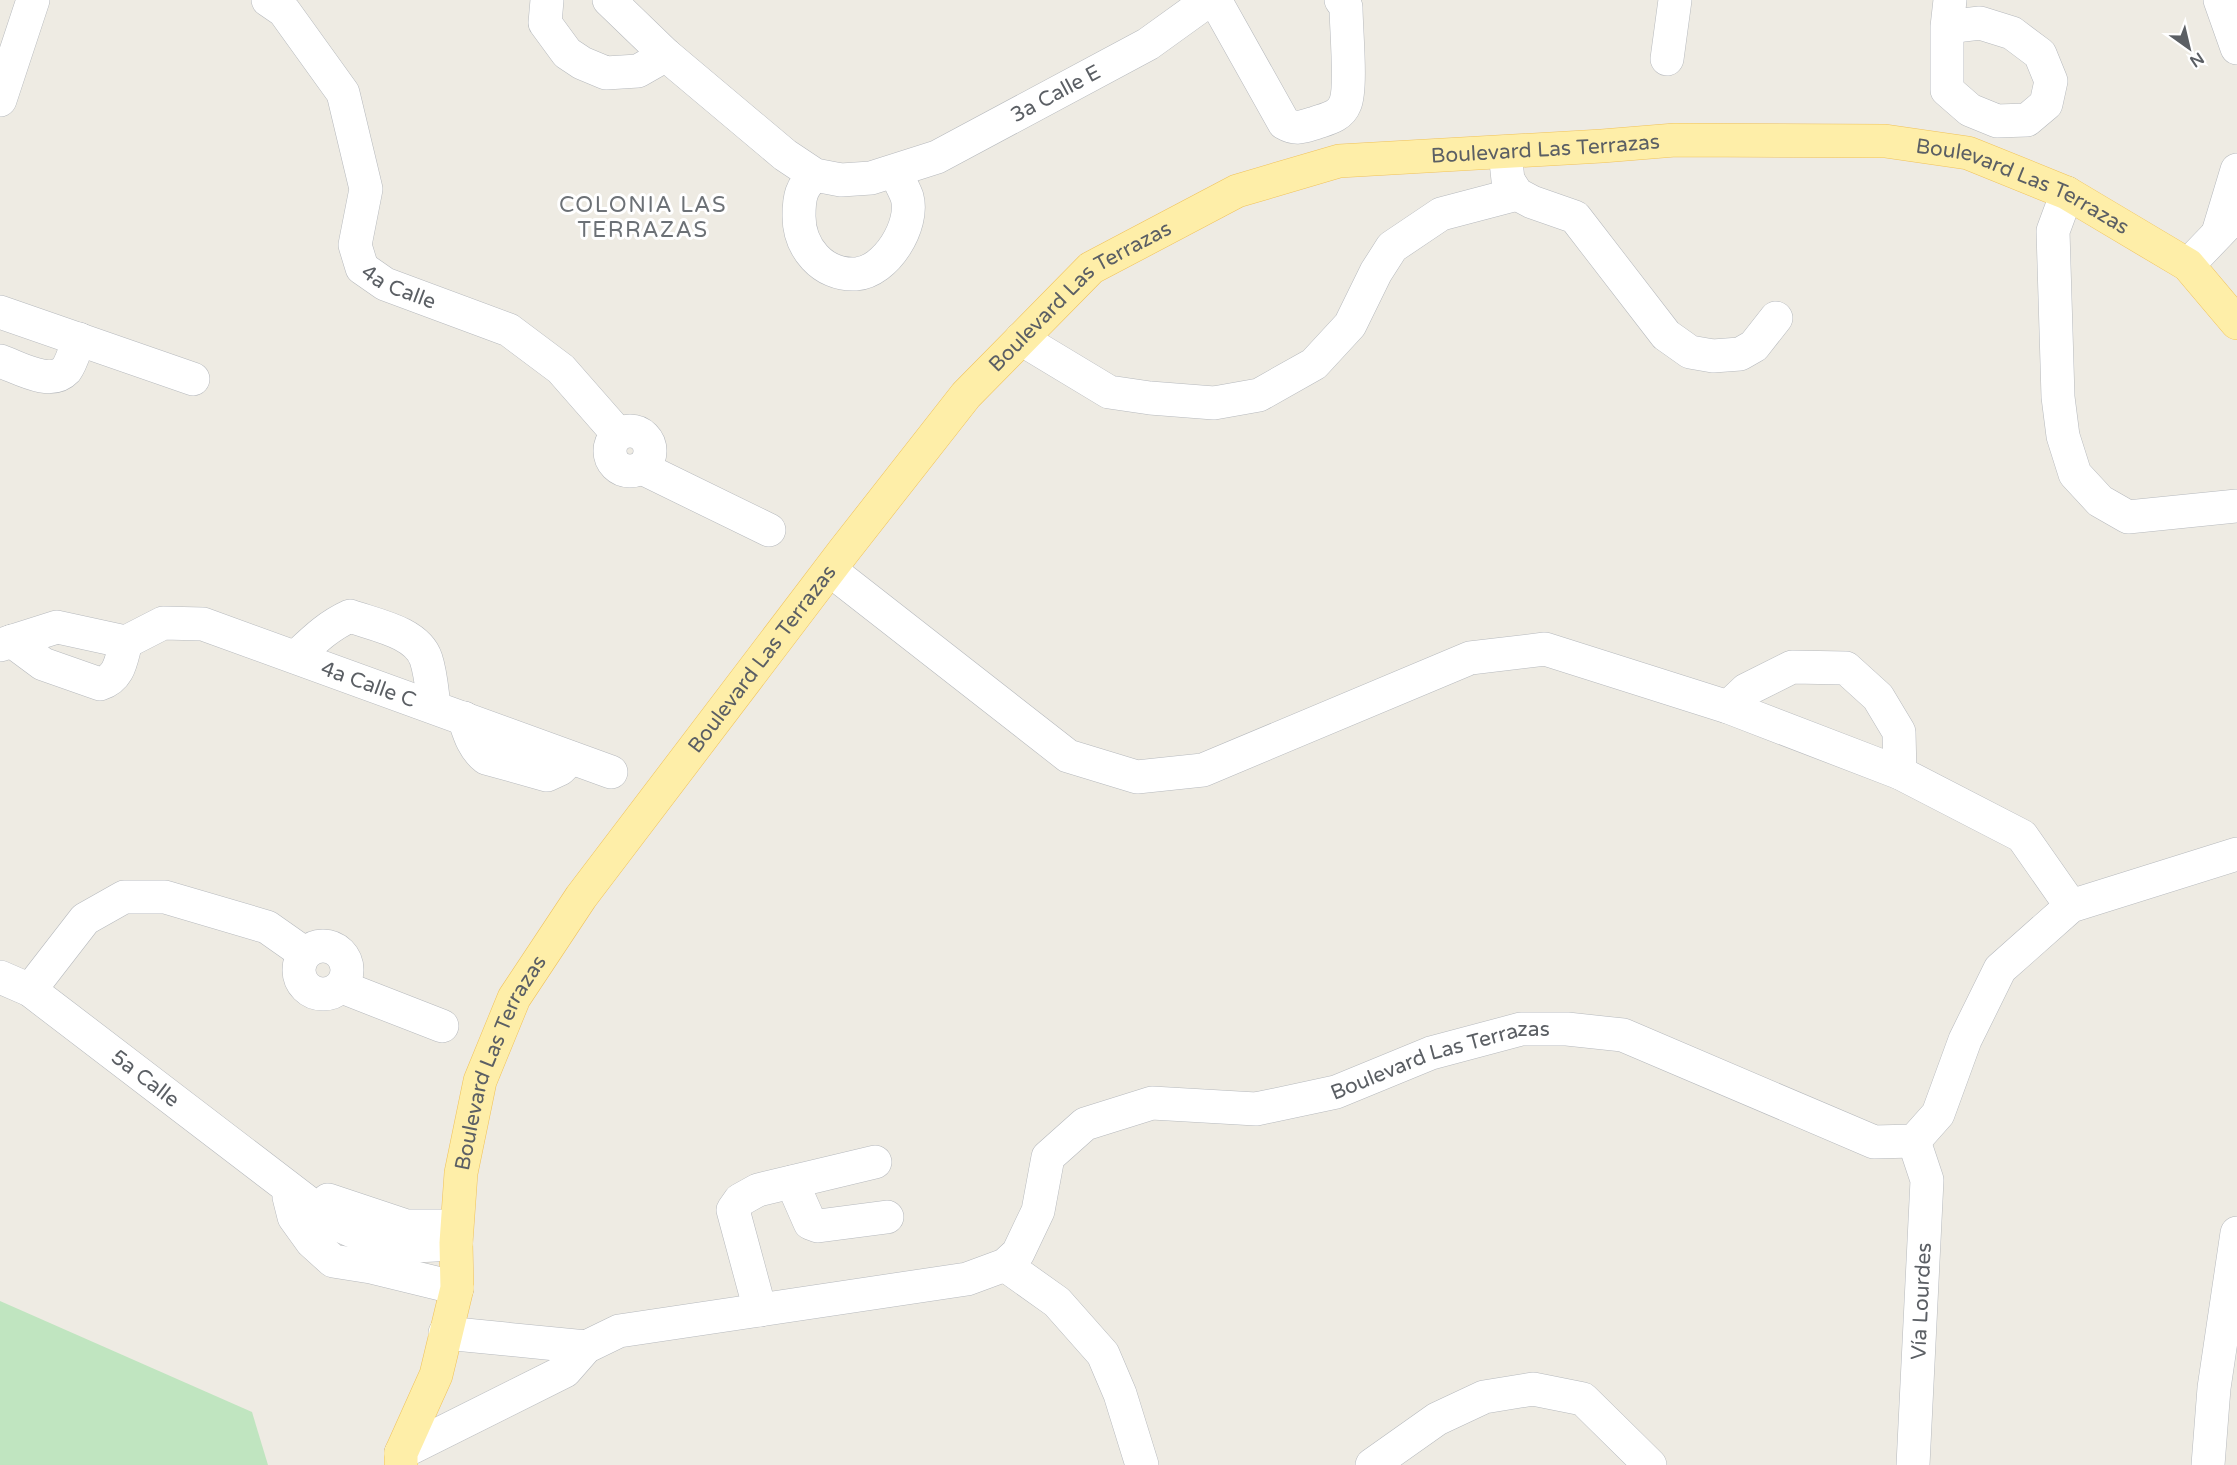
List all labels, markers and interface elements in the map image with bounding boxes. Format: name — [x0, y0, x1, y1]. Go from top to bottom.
north arrow — [2159, 18, 2219, 78]
text: N — [2186, 48, 2208, 71]
street label: 3a Calle E — [1006, 59, 1105, 128]
street label: Boulevard Las Terrazas — [1430, 129, 1661, 168]
street label: Boulevard Las Terrazas — [1914, 133, 2134, 240]
district label: COLONIA LAS TERRAZAS — [559, 192, 727, 243]
street label: Boulevard Las Terrazas — [983, 215, 1175, 377]
street label: 4a Calle — [357, 259, 439, 314]
street label: Boulevard Las Terrazas — [682, 560, 841, 758]
street label: 4a Calle C — [318, 655, 419, 713]
street label: Boulevard Las Terrazas — [449, 950, 551, 1172]
street label: Boulevard Las Terrazas — [1327, 1017, 1550, 1105]
street label: 5a Calle — [106, 1044, 185, 1112]
street label: Vía Lourdes — [1906, 1242, 1936, 1361]

